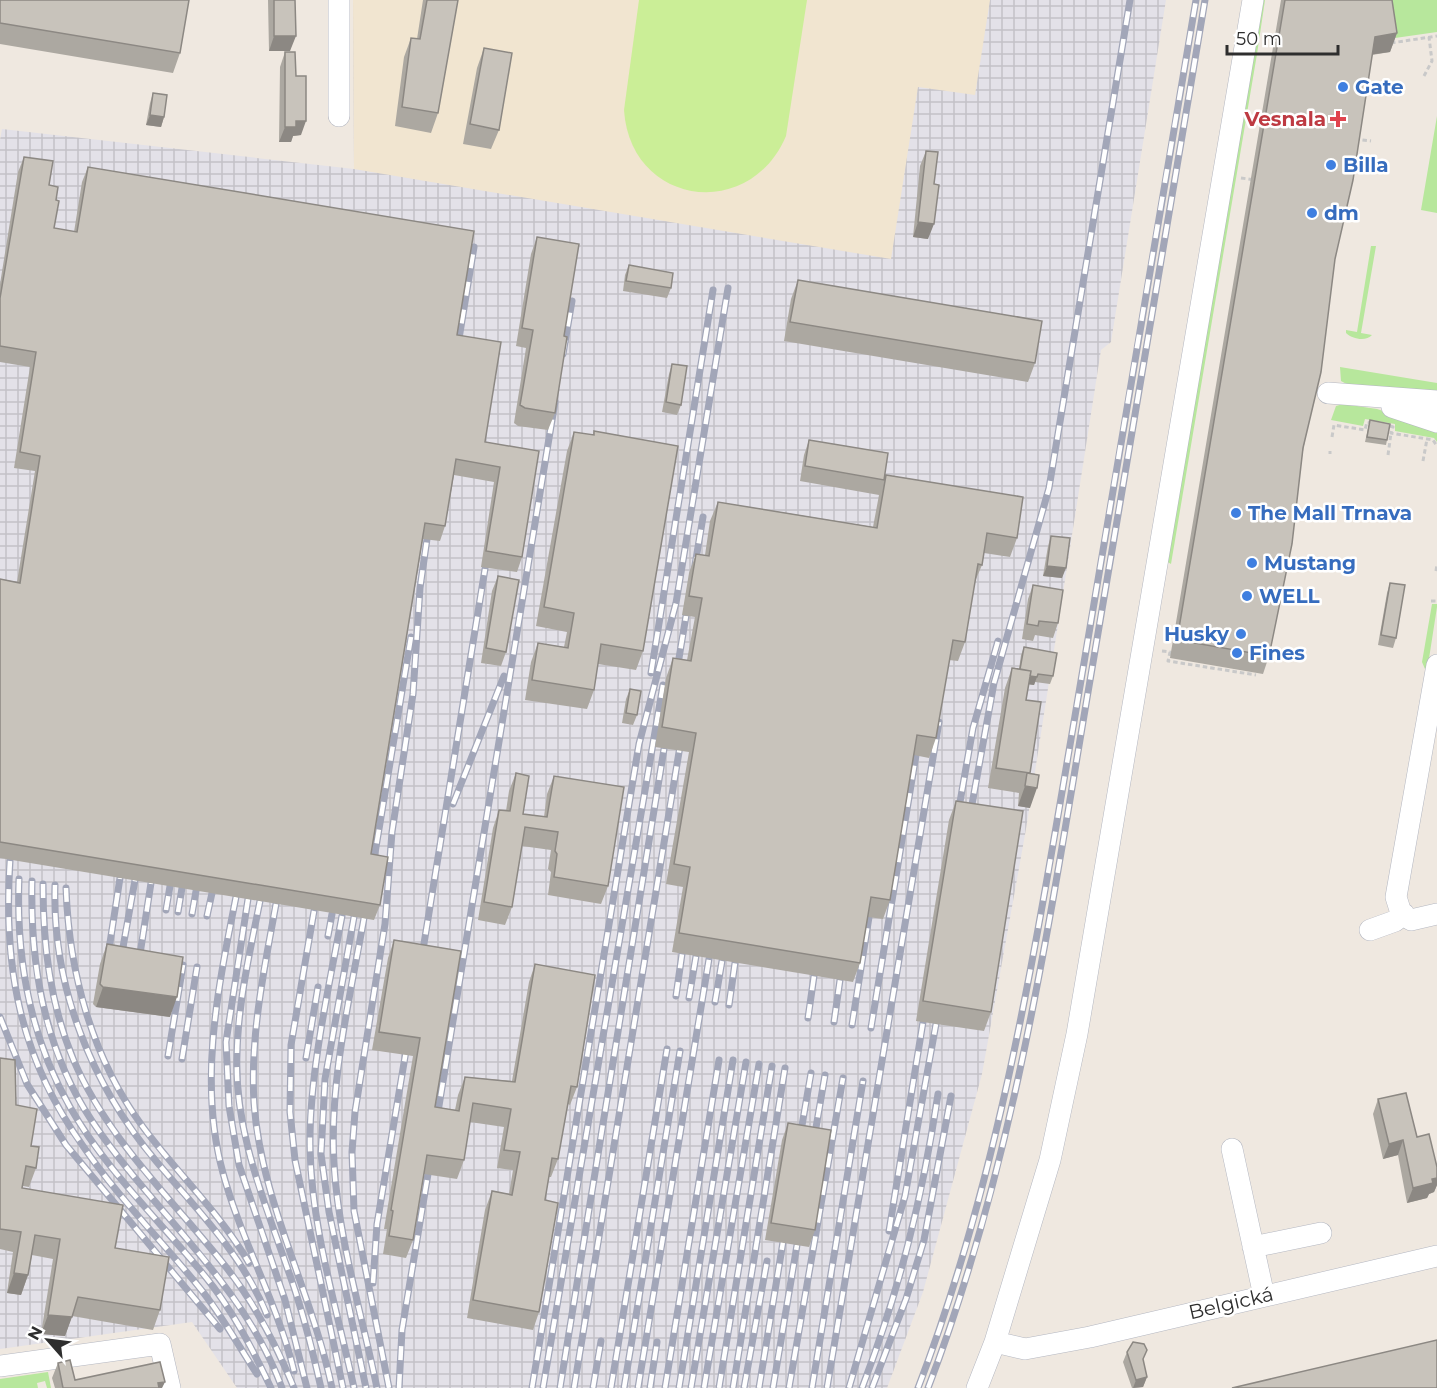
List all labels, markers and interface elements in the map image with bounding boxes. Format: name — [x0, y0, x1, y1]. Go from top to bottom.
scale bar — [1227, 18, 1338, 56]
text: 50 m — [1236, 28, 1282, 50]
place label: Gate — [1355, 75, 1404, 99]
marker: Gate — [1336, 80, 1350, 94]
place label: Vesnala — [1243, 107, 1326, 131]
marker: Vesnala — [1331, 112, 1345, 126]
place label: Billa — [1343, 153, 1389, 177]
marker: Billa — [1324, 158, 1338, 172]
place label: dm — [1324, 201, 1359, 225]
marker: dm — [1305, 206, 1319, 220]
place label: The Mall Trnava — [1248, 501, 1412, 525]
marker: The Mall Trnava — [1229, 506, 1243, 520]
place label: Mustang — [1264, 551, 1356, 575]
marker: Mustang — [1245, 556, 1259, 570]
place label: WELL — [1259, 584, 1320, 608]
marker: WELL — [1240, 589, 1254, 603]
place label: Husky — [1164, 622, 1230, 646]
marker: Husky — [1234, 627, 1248, 641]
place label: Fines — [1249, 641, 1305, 665]
marker: Fines — [1230, 646, 1244, 660]
street label: Belgická — [1186, 1282, 1276, 1324]
north arrow — [18, 1310, 78, 1370]
text: N — [24, 1323, 47, 1343]

